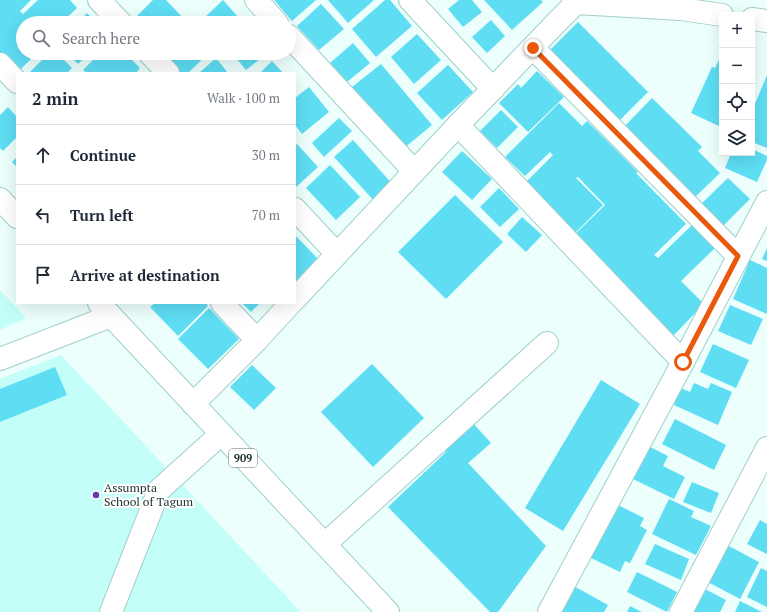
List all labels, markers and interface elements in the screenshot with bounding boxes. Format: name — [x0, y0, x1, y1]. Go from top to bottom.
map controls — [719, 12, 755, 156]
button: + — [719, 12, 755, 48]
search box — [16, 16, 296, 60]
icon: search — [30, 27, 52, 49]
text: Search here — [62, 28, 140, 48]
route end — [524, 39, 542, 57]
button: − — [719, 48, 755, 84]
button: locate — [719, 84, 755, 120]
text: 2 min — [32, 87, 79, 110]
text: Walk · 100 m — [207, 89, 280, 107]
button: layers — [719, 120, 755, 156]
icon: ahead — [32, 144, 54, 166]
text: Continue — [70, 145, 136, 165]
text: 30 m — [252, 146, 280, 164]
icon: left — [32, 204, 54, 226]
text: Turn left — [70, 205, 134, 225]
text: 70 m — [252, 206, 280, 224]
icon: arrive — [32, 264, 54, 286]
text: Arrive at destination — [70, 265, 220, 285]
route start — [674, 353, 692, 371]
road number: 909 — [229, 449, 257, 467]
place label: Assumpta School of Tagum — [104, 480, 194, 509]
marker: Assumpta School of Tagum — [91, 490, 101, 500]

